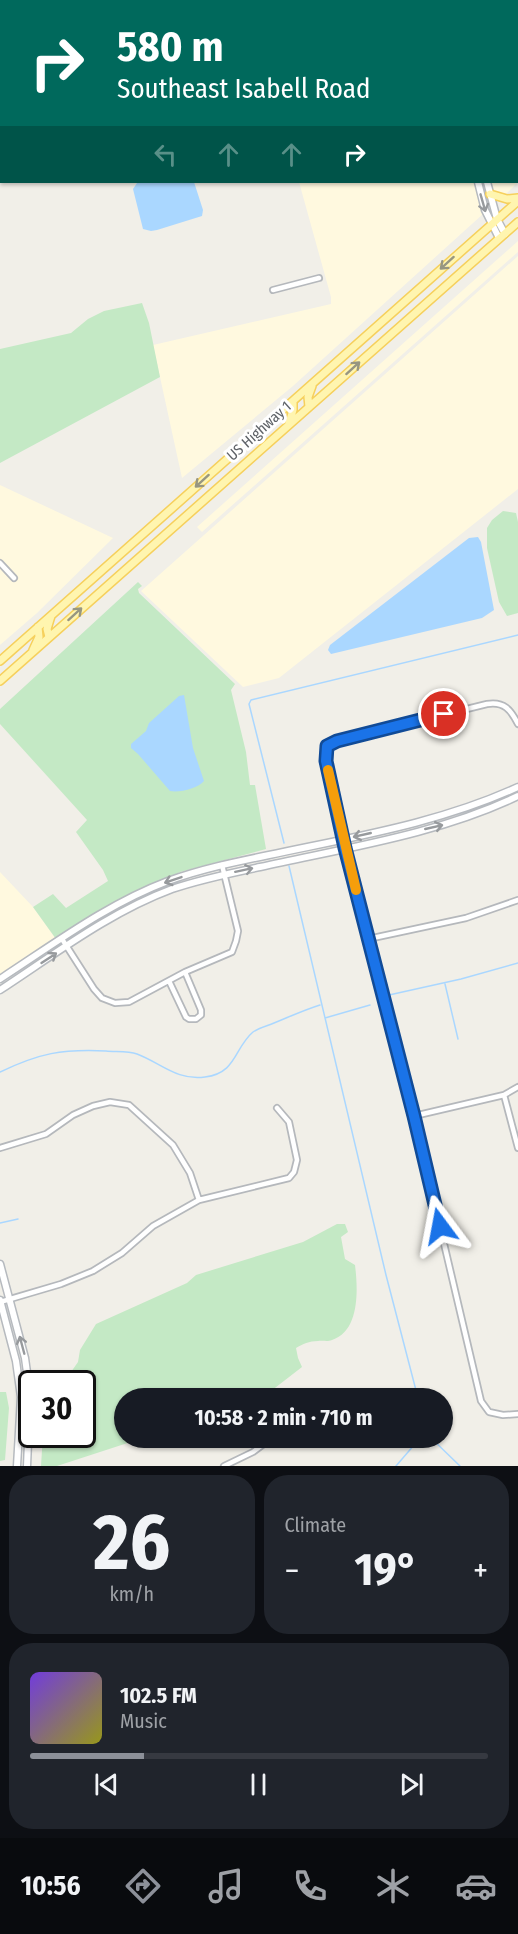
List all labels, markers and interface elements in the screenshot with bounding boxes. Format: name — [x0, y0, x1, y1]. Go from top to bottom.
text: 580 m — [117, 22, 224, 72]
icon: right — [18, 24, 96, 102]
text: Southeast Isabell Road — [117, 73, 371, 105]
icon: left — [149, 138, 182, 171]
icon: ahead — [212, 138, 245, 171]
icon: ahead — [275, 138, 308, 171]
icon: right — [338, 138, 371, 171]
one-way arrow — [478, 193, 489, 212]
one-way arrow — [440, 256, 455, 270]
one-way arrow — [345, 361, 360, 375]
street label: US Highway 1 — [223, 397, 295, 465]
one-way arrow — [195, 474, 210, 488]
one-way arrow — [67, 607, 82, 621]
pin — [418, 688, 469, 739]
icon: arrive — [427, 697, 460, 730]
one-way arrow — [425, 821, 444, 833]
one-way arrow — [353, 829, 372, 841]
one-way arrow — [234, 864, 253, 875]
one-way arrow — [164, 875, 183, 886]
one-way arrow — [40, 952, 57, 964]
position arrow — [408, 1194, 472, 1258]
one-way arrow — [16, 1336, 27, 1355]
speed limit sign: 30 — [18, 1370, 96, 1448]
text: 10:58 · 2 min · 710 m — [194, 1404, 373, 1431]
text: 26 — [93, 1496, 170, 1590]
text: Climate — [285, 1513, 346, 1537]
text: 19° — [354, 1543, 418, 1597]
text: − — [285, 1551, 299, 1591]
text: + — [473, 1551, 488, 1591]
text: km/h — [109, 1582, 154, 1606]
text: 102.5 FM — [120, 1682, 197, 1709]
text: Music — [120, 1709, 167, 1733]
icon: previous — [90, 1768, 123, 1801]
icon: pause — [242, 1768, 275, 1801]
icon: next — [395, 1768, 428, 1801]
icon: directions — [122, 1865, 164, 1907]
icon: music — [205, 1865, 247, 1907]
icon: phone — [289, 1865, 331, 1907]
icon: climate — [372, 1865, 414, 1907]
icon: car — [455, 1865, 497, 1907]
text: 10:56 — [21, 1870, 81, 1902]

